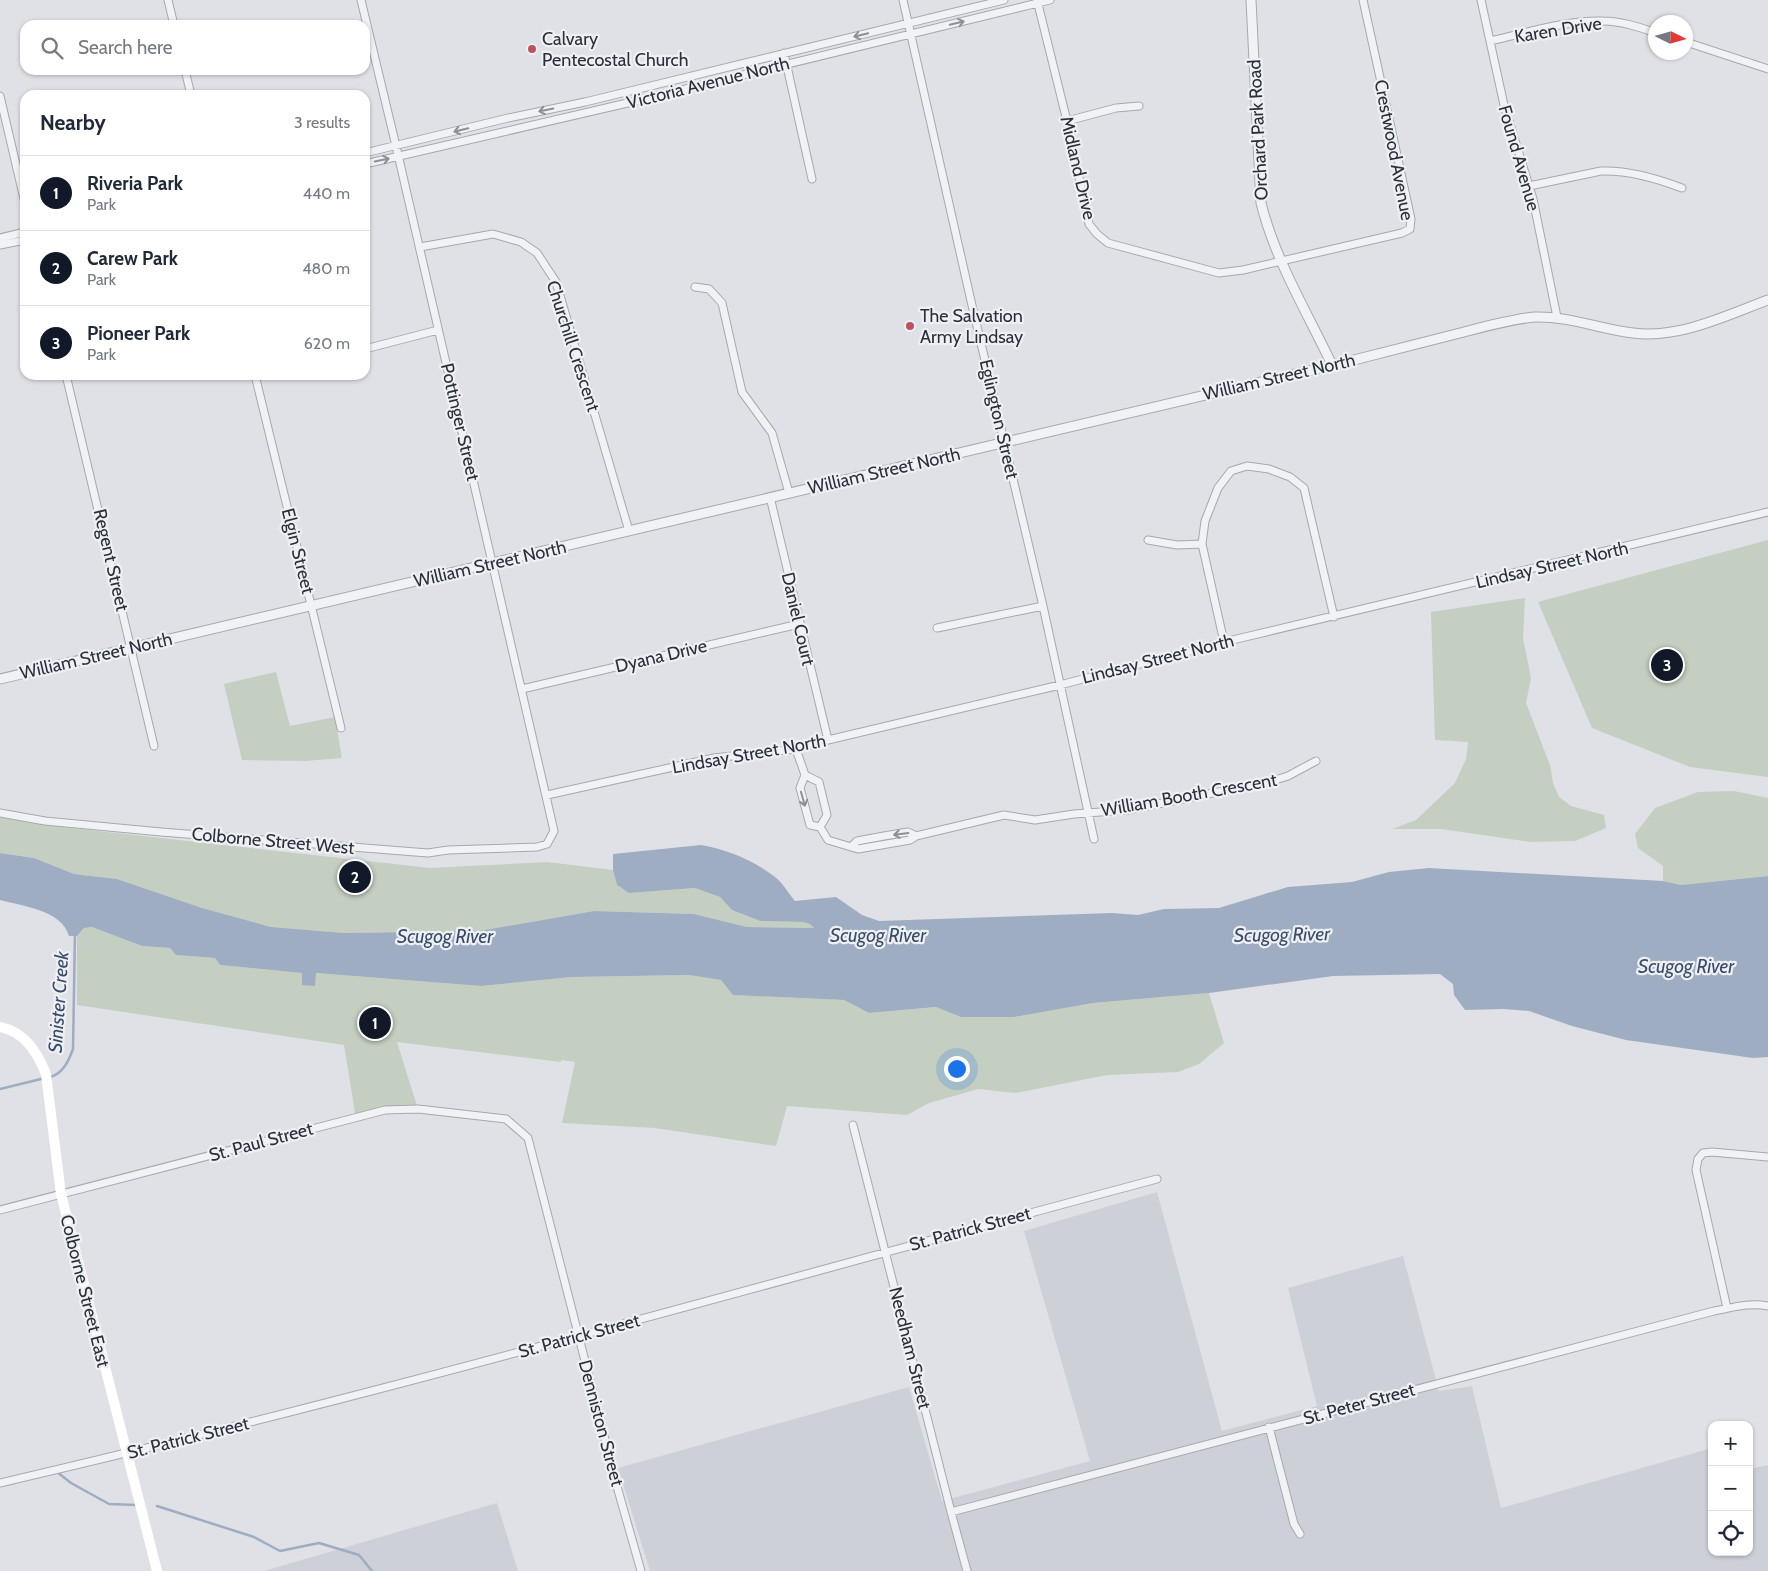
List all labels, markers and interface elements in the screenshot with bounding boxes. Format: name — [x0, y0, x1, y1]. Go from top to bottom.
street label: Karen Drive — [1513, 12, 1603, 48]
north arrow — [1648, 15, 1693, 60]
one-way arrow — [948, 18, 964, 27]
search box — [20, 20, 370, 75]
place label: Calvary Pentecostal Church — [542, 28, 688, 71]
one-way arrow — [853, 31, 869, 40]
icon: search — [38, 34, 66, 62]
text: Search here — [78, 36, 172, 59]
marker: Calvary Pentecostal Church — [526, 43, 538, 55]
street label: Victoria Avenue North — [624, 52, 792, 114]
street label: Orchard Park Road — [1243, 59, 1273, 201]
street label: Crestwood Avenue — [1370, 78, 1418, 222]
street label: Found Avenue — [1493, 103, 1545, 213]
one-way arrow — [539, 106, 555, 116]
text: Nearby — [40, 110, 106, 135]
text: 3 results — [294, 113, 350, 132]
street label: Midland Drive — [1055, 114, 1101, 222]
one-way arrow — [453, 126, 469, 135]
one-way arrow — [373, 155, 389, 164]
text: Riveria Park — [87, 172, 183, 195]
text: 1 — [53, 184, 59, 203]
text: 440 m — [303, 184, 350, 203]
text: Park — [87, 195, 116, 214]
text: Carew Park — [87, 247, 178, 270]
text: 2 — [52, 259, 60, 278]
text: 480 m — [302, 259, 350, 278]
text: Park — [87, 270, 116, 289]
street label: Churchill Crescent — [541, 278, 605, 414]
place label: The Salvation Army Lindsay — [920, 305, 1023, 348]
marker: The Salvation Army Lindsay — [904, 320, 916, 332]
text: Pioneer Park — [87, 322, 190, 345]
text: 3 — [52, 334, 60, 353]
text: 620 m — [304, 334, 350, 353]
text: Park — [87, 345, 116, 364]
street label: William Street North — [1201, 349, 1357, 405]
street label: Eglington Street — [975, 357, 1023, 481]
street label: Pottinger Street — [436, 361, 484, 483]
street label: William Street North — [806, 443, 962, 499]
street label: Elgin Street — [277, 506, 319, 596]
street label: Regent Street — [89, 507, 133, 613]
street label: William Street North — [412, 536, 568, 592]
street label: Lindsay Street North — [1474, 537, 1630, 593]
street label: Daniel Court — [777, 570, 819, 668]
street label: William Street North — [18, 628, 174, 684]
street label: Lindsay Street North — [1080, 629, 1236, 689]
street label: Dyana Drive — [613, 635, 709, 677]
pin: 3 — [1651, 646, 1683, 684]
street label: Lindsay Street North — [670, 730, 828, 778]
street label: William Booth Crescent — [1099, 769, 1279, 821]
one-way arrow — [798, 791, 808, 807]
street label: Colborne Street West — [191, 823, 355, 859]
one-way arrow — [893, 829, 909, 839]
pin: 2 — [339, 858, 371, 896]
water label: Scugog River — [1234, 922, 1331, 947]
water label: Scugog River — [830, 924, 927, 947]
water label: Scugog River — [397, 925, 494, 948]
water label: Sinister Creek — [43, 950, 74, 1054]
water label: Scugog River — [1638, 955, 1735, 978]
pin: 1 — [359, 1004, 391, 1042]
your location — [944, 1056, 970, 1082]
street label: St. Paul Street — [207, 1118, 315, 1166]
street label: St. Patrick Street — [907, 1202, 1033, 1256]
street label: Colborne Street East — [55, 1212, 115, 1370]
street label: Needham Street — [884, 1285, 936, 1411]
street label: St. Patrick Street — [516, 1309, 642, 1363]
street label: Denniston Street — [574, 1357, 628, 1489]
street label: St. Peter Street — [1301, 1379, 1417, 1429]
street label: St. Patrick Street — [125, 1412, 251, 1464]
map controls — [1708, 1421, 1753, 1556]
button: + — [1708, 1421, 1753, 1466]
button: − — [1708, 1466, 1753, 1511]
button: locate — [1708, 1511, 1753, 1556]

